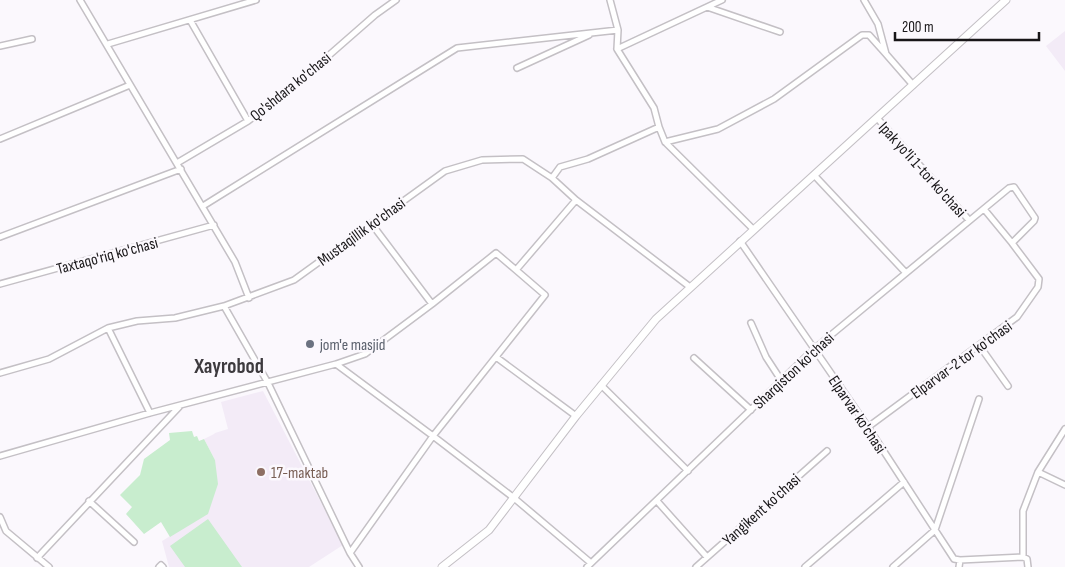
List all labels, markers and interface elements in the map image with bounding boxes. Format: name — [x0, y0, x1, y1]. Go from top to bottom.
scale bar — [895, 10, 1039, 42]
text: 200 m — [902, 18, 934, 37]
street label: Qo'shdara ko'chasi — [247, 49, 335, 126]
street label: Ipak yo'li 1-tor ko'chasi — [874, 118, 970, 222]
street label: Mustaqillik ko'chasi — [314, 194, 409, 270]
street label: Taxtaqo'riq ko'chasi — [55, 234, 160, 279]
street label: Elparvar-2 tor ko'chasi — [908, 317, 1016, 403]
street label: Sharqiston ko'chasi — [750, 329, 838, 413]
place label: jom'e masjid — [319, 336, 385, 355]
marker: jom'e masjid — [304, 338, 316, 350]
district label: Xayrobod — [193, 354, 264, 379]
street label: Elparvar ko'chasi — [824, 372, 890, 457]
place label: 17-maktab — [271, 464, 328, 483]
marker: 17-maktab — [255, 466, 267, 478]
street label: Yangikent ko'chasi — [719, 470, 805, 550]

